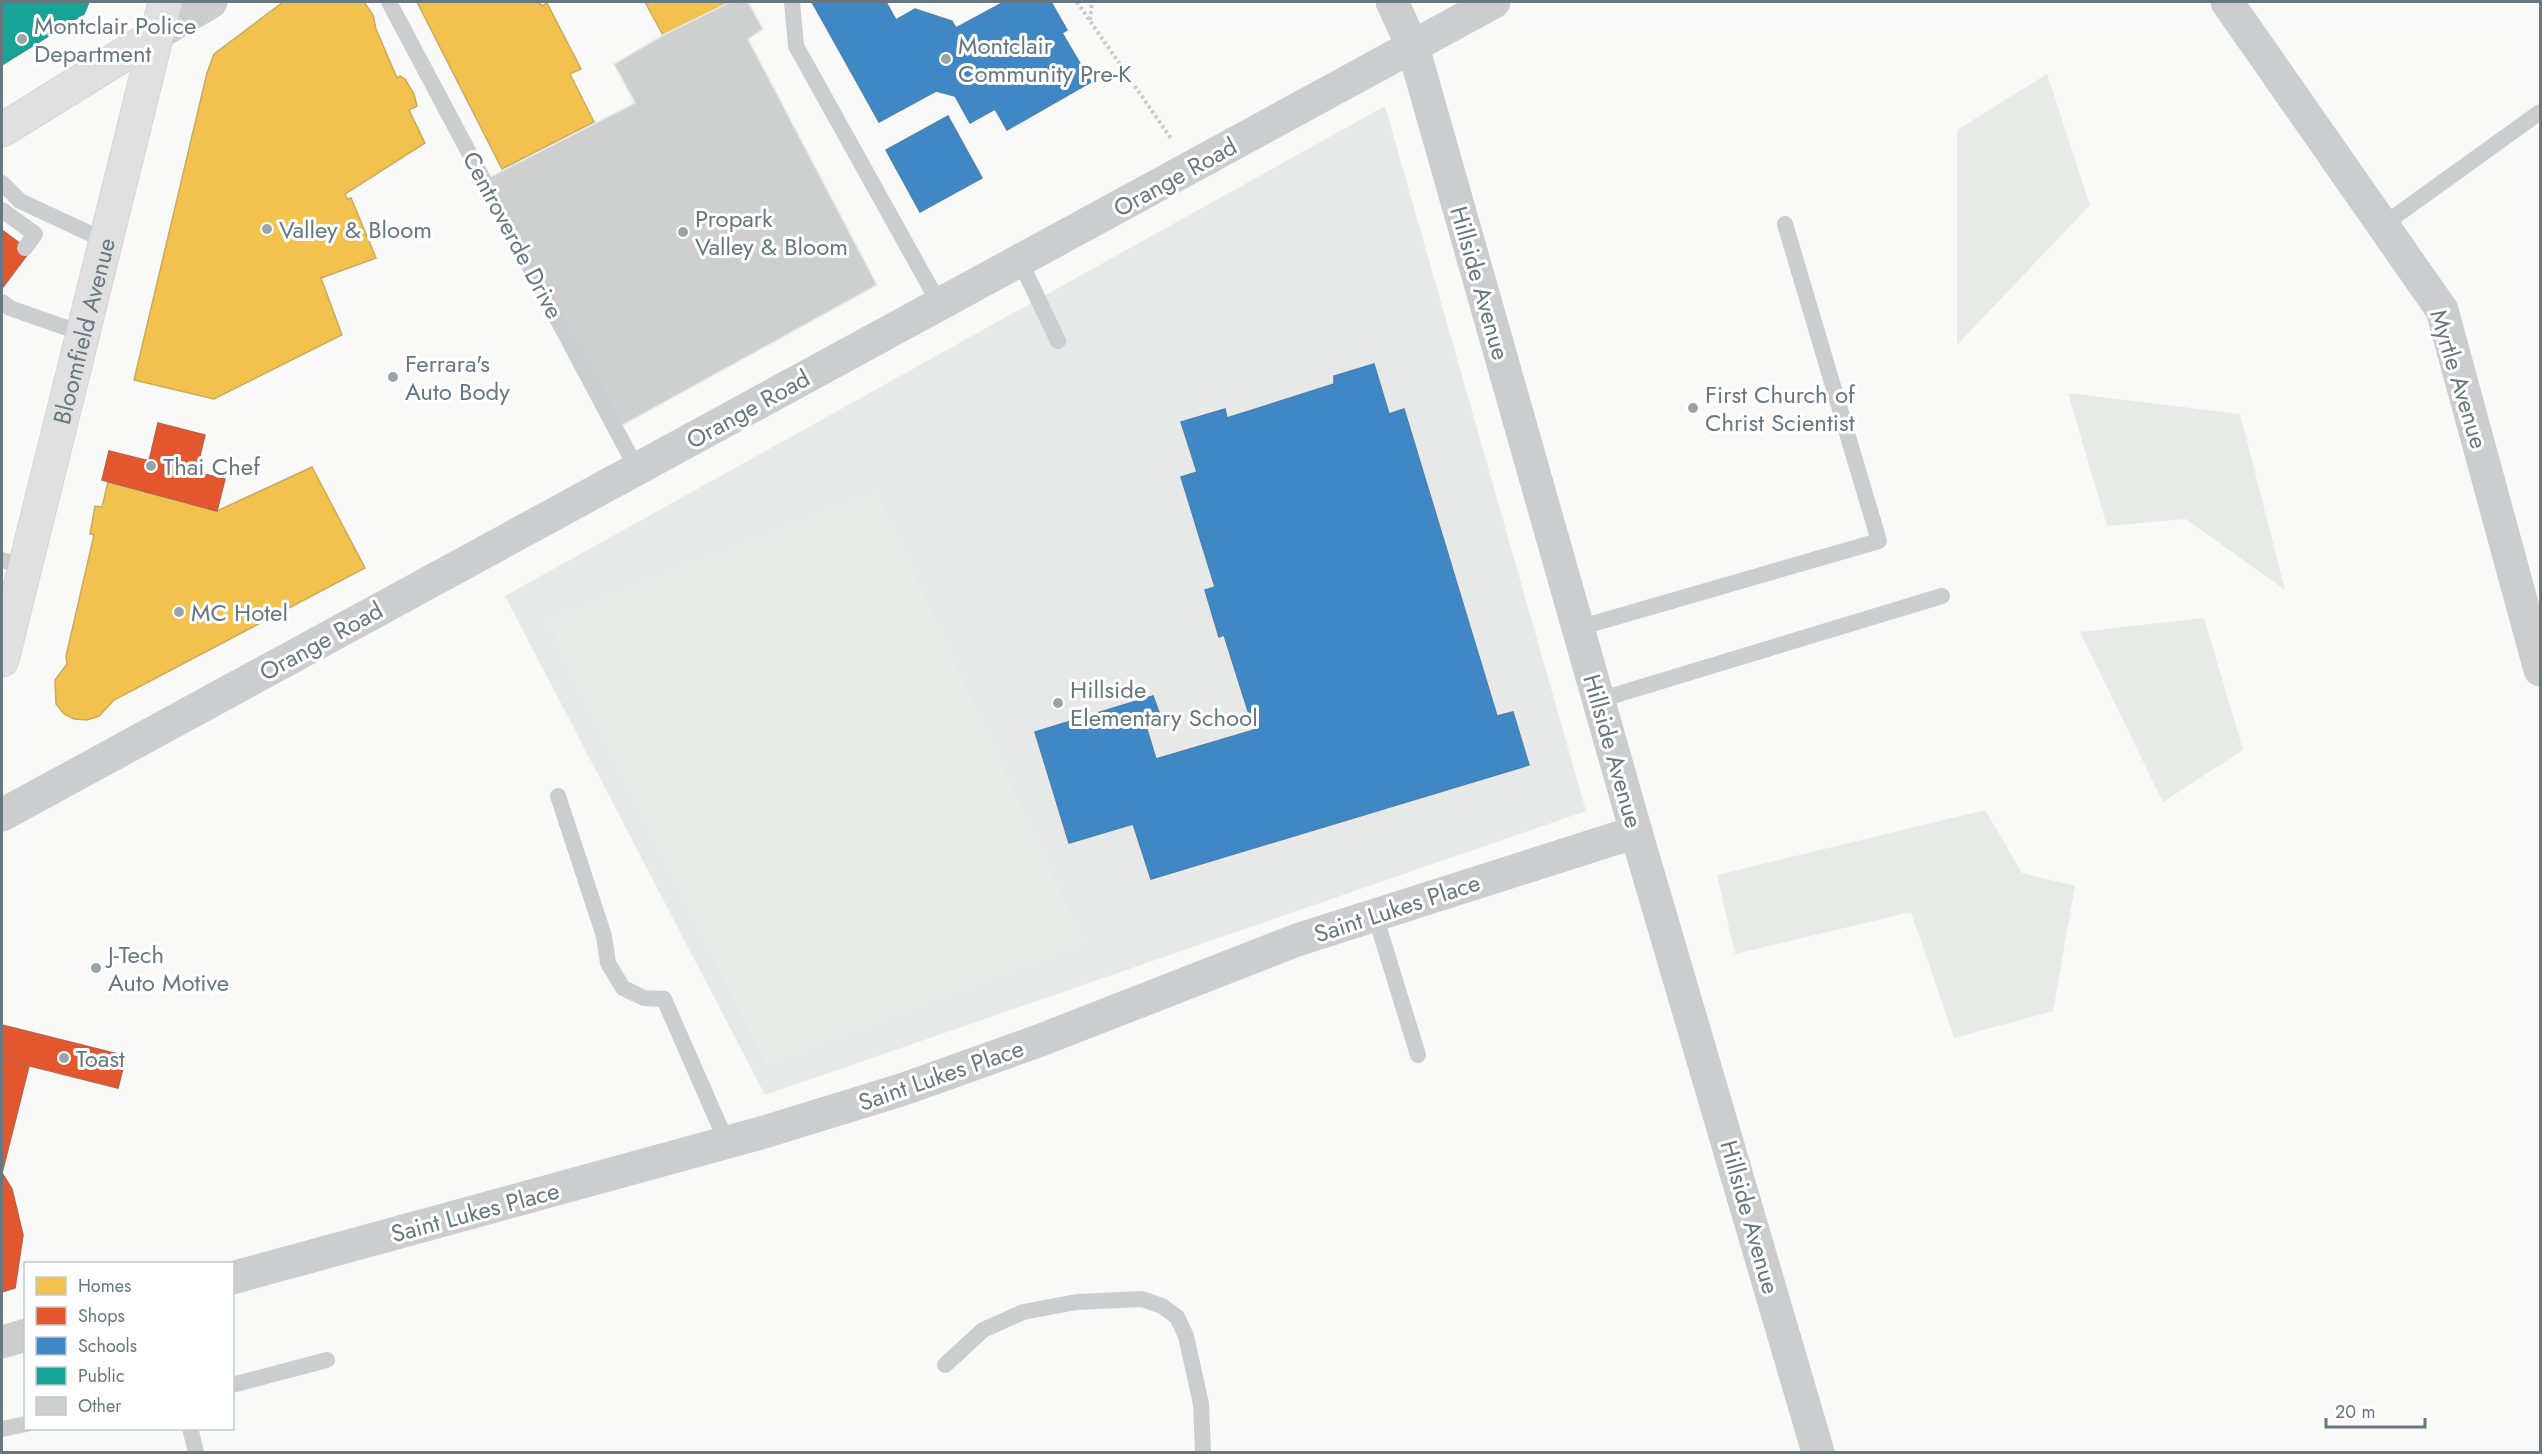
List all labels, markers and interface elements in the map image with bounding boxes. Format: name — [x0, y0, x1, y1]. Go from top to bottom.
place label: Montclair Police Department — [34, 8, 196, 71]
place label: Montclair Community Pre-K — [958, 28, 1132, 91]
marker: Montclair Police Department — [15, 32, 29, 46]
marker: Montclair Community Pre-K — [939, 52, 953, 66]
street label: Orange Road — [1107, 129, 1243, 225]
street label: Centroverde Drive — [454, 145, 572, 325]
place label: Propark Valley & Bloom — [695, 201, 848, 264]
street label: Hillside Avenue — [1441, 202, 1519, 364]
place label: Valley & Bloom — [279, 212, 432, 247]
marker: Valley & Bloom — [260, 222, 274, 236]
marker: Propark Valley & Bloom — [676, 225, 690, 239]
street label: Bloomfield Avenue — [44, 234, 123, 428]
street label: Myrtle Avenue — [2421, 305, 2497, 453]
place label: Ferrara's Auto Body — [405, 346, 510, 409]
street label: Orange Road — [680, 361, 816, 457]
marker: Ferrara's Auto Body — [386, 370, 400, 384]
place label: First Church of Christ Scientist — [1705, 377, 1856, 440]
marker: First Church of Christ Scientist — [1686, 401, 1700, 415]
place label: Thai Chef — [163, 449, 261, 484]
marker: Thai Chef — [144, 459, 158, 473]
street label: Orange Road — [253, 593, 389, 689]
place label: MC Hotel — [191, 595, 288, 630]
marker: MC Hotel — [172, 605, 186, 619]
street label: Hillside Avenue — [1574, 670, 1652, 832]
place label: Hillside Elementary School — [1070, 672, 1258, 735]
marker: Hillside Elementary School — [1051, 696, 1065, 710]
street label: Saint Lukes Place — [1309, 865, 1485, 951]
place label: J-Tech Auto Motive — [105, 937, 229, 1000]
marker: J-Tech Auto Motive — [89, 961, 103, 975]
street label: Saint Lukes Place — [854, 1030, 1028, 1120]
place label: Toast — [76, 1041, 125, 1076]
marker: Toast — [57, 1051, 71, 1065]
street label: Hillside Avenue — [1711, 1136, 1789, 1298]
street label: Saint Lukes Place — [387, 1173, 563, 1251]
legend — [24, 1262, 234, 1430]
text: Homes — [78, 1273, 131, 1299]
text: Shops — [78, 1303, 125, 1329]
text: Schools — [78, 1333, 137, 1359]
text: Public — [78, 1363, 125, 1389]
scale bar — [2326, 1391, 2425, 1429]
text: Other — [78, 1393, 122, 1419]
text: 20 m — [2335, 1399, 2375, 1425]

